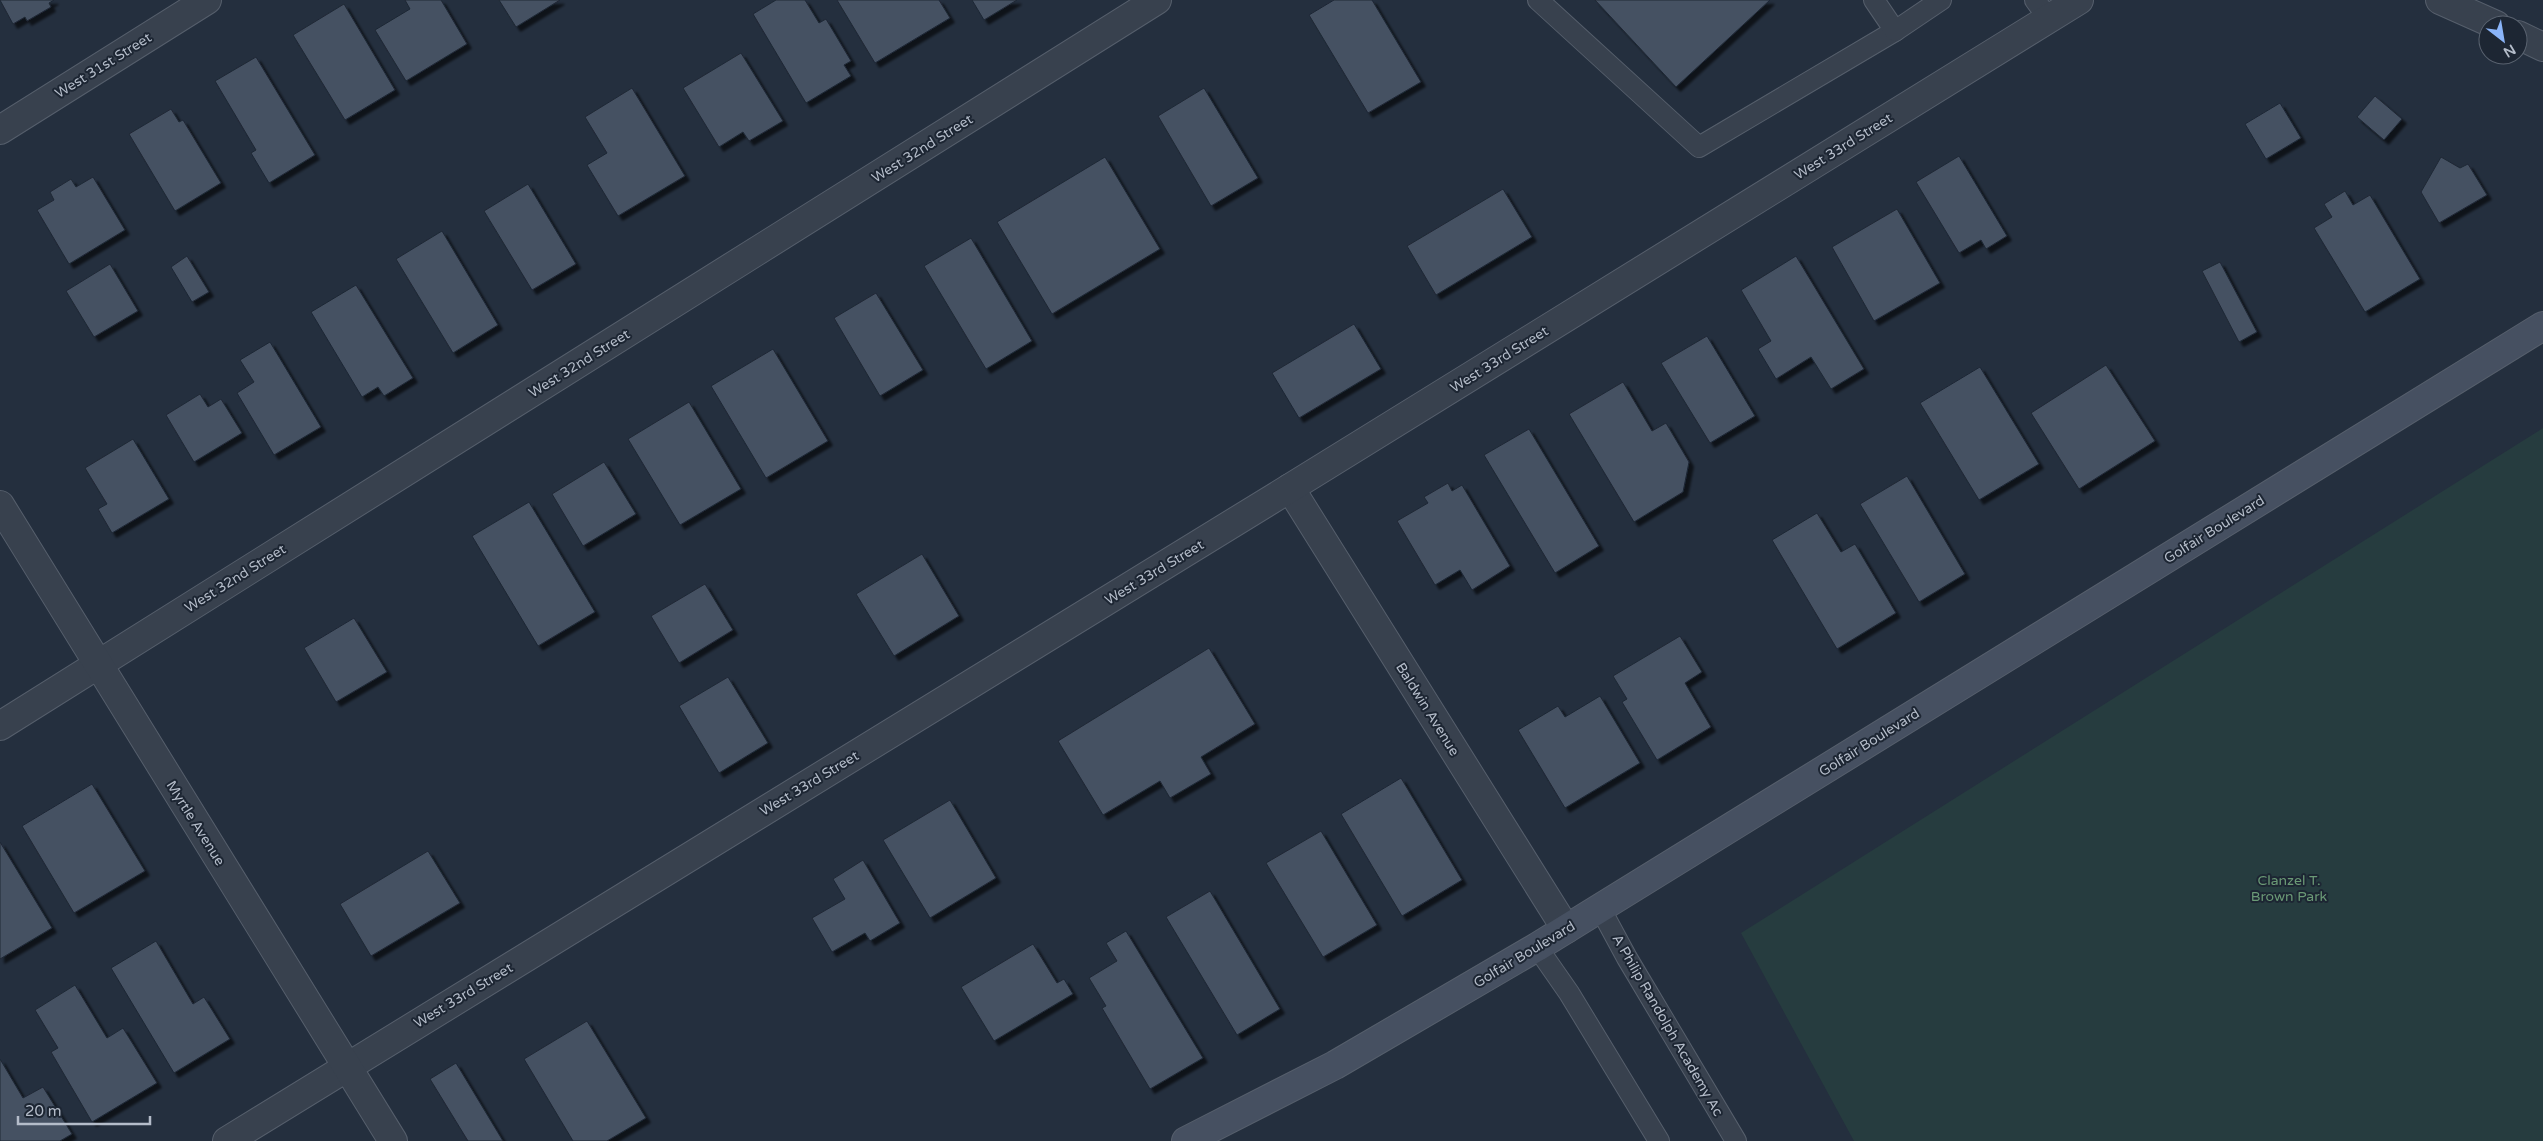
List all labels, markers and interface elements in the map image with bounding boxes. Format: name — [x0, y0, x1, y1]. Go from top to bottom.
north arrow — [2478, 15, 2528, 65]
street label: West 31st Street — [52, 29, 155, 102]
text: N — [2500, 41, 2519, 61]
street label: West 33rd Street — [1791, 109, 1896, 183]
street label: West 32nd Street — [869, 110, 976, 186]
street label: West 33rd Street — [1447, 322, 1552, 396]
street label: West 32nd Street — [526, 325, 633, 401]
street label: Golfair Boulevard — [2161, 492, 2268, 567]
street label: West 33rd Street — [1102, 536, 1207, 609]
street label: West 32nd Street — [182, 540, 289, 616]
street label: Baldwin Avenue — [1392, 659, 1463, 759]
street label: Golfair Boulevard — [1816, 705, 1923, 780]
street label: West 33rd Street — [757, 747, 862, 820]
street label: Myrtle Avenue — [163, 778, 228, 869]
park label: Clanzel T. Brown Park — [2251, 872, 2328, 905]
street label: Golfair Boulevard — [1470, 917, 1578, 991]
street label: A Philip Randolph Academy Ac — [1608, 931, 1727, 1119]
street label: West 33rd Street — [411, 959, 516, 1032]
scale bar — [18, 1094, 150, 1126]
text: 20 m — [25, 1102, 62, 1120]

